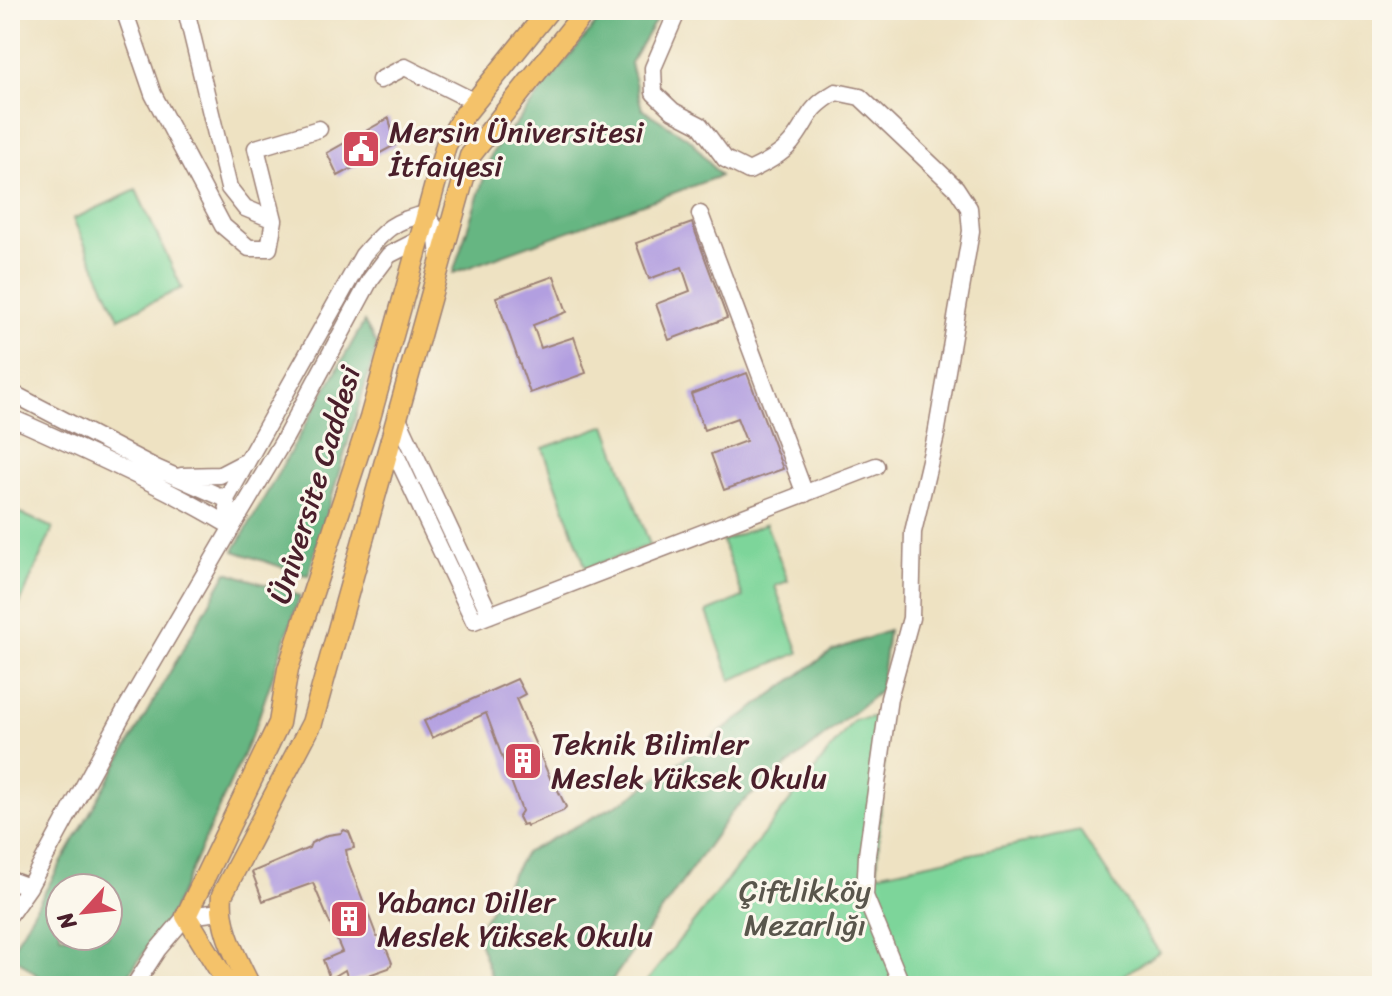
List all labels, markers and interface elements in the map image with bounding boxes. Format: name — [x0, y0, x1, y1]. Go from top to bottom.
place label: Mersin Üniversitesi İtfaiyesi — [388, 105, 645, 193]
public building icon: Mersin Üniversitesi İtfaiyesi — [340, 128, 382, 170]
street label: Üniversite Caddesi — [253, 358, 377, 611]
place label: Teknik Bilimler Meslek Yüksek Okulu — [551, 717, 827, 805]
building icon: Teknik Bilimler Meslek Yüksek Okulu — [502, 740, 544, 782]
park label: Çiftlikköy Mezarlığı — [739, 864, 871, 952]
north arrow — [44, 872, 124, 952]
place label: Yabancı Diller Meslek Yüksek Okulu — [377, 875, 653, 963]
building icon: Yabancı Diller Meslek Yüksek Okulu — [328, 898, 370, 940]
text: N — [45, 905, 88, 937]

